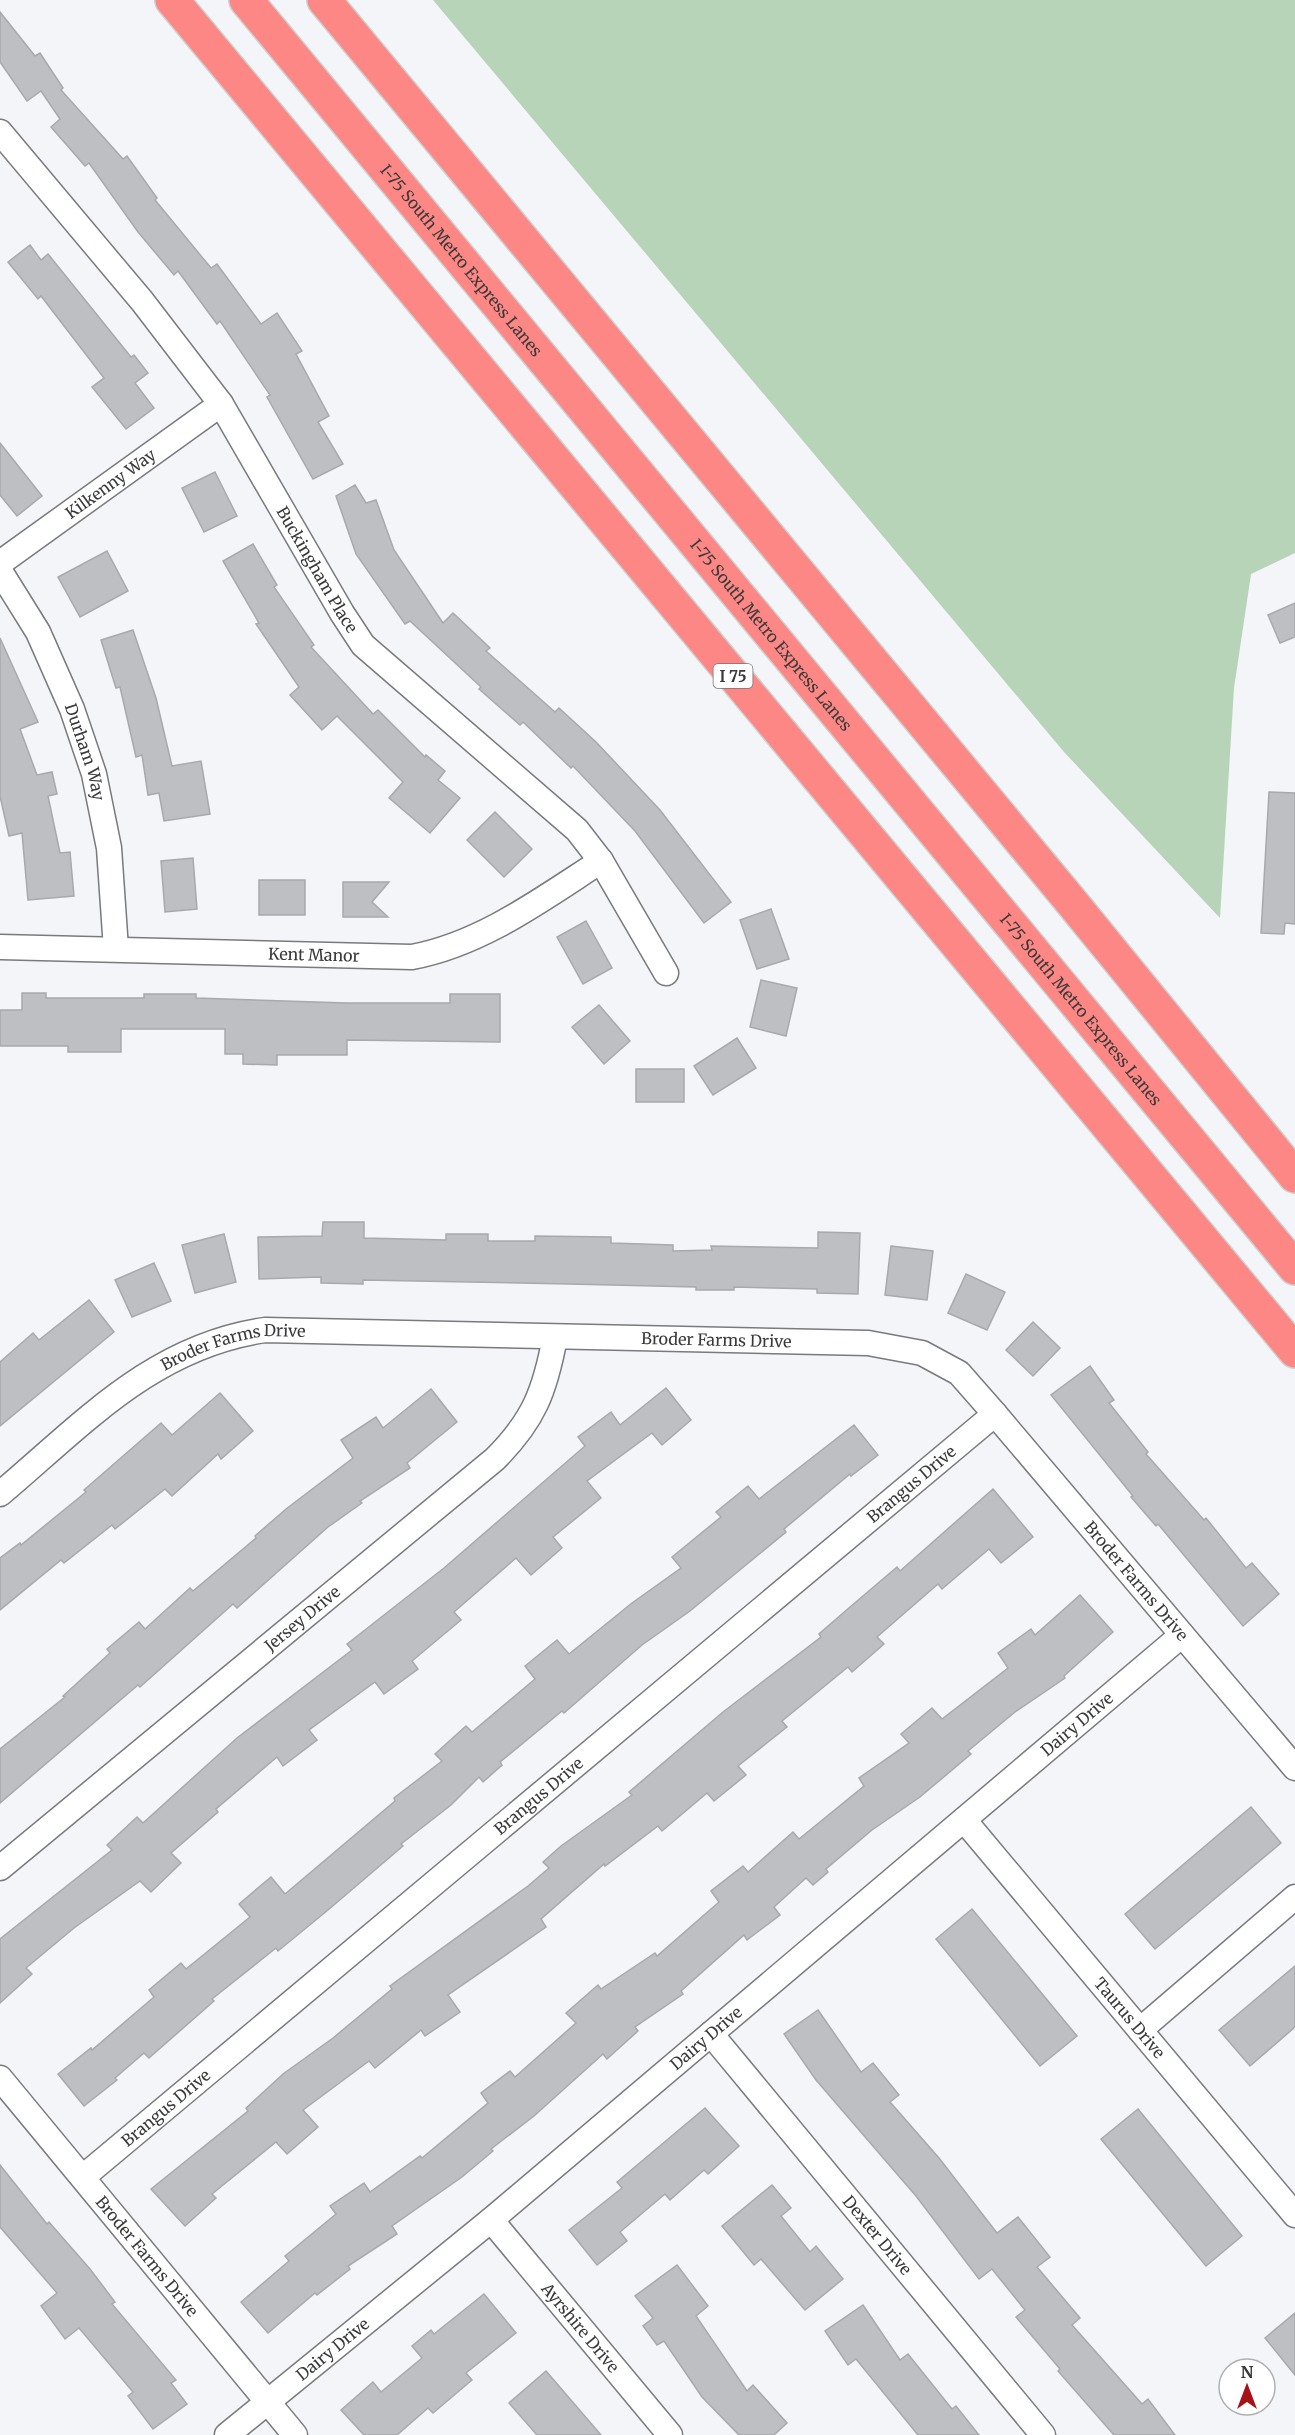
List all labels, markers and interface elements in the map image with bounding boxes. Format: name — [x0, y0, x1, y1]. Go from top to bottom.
street label: I-75 South Metro Express Lanes — [376, 160, 547, 361]
street label: Kilkenny Way — [61, 444, 160, 523]
street label: Buckingham Place — [272, 503, 362, 636]
street label: I-75 South Metro Express Lanes — [686, 535, 857, 735]
road number: I 75 — [714, 664, 752, 688]
street label: Durham Way — [61, 701, 109, 803]
street label: I-75 South Metro Express Lanes — [996, 909, 1166, 1109]
street label: Kent Manor — [268, 944, 360, 966]
street label: Broder Farms Drive — [157, 1320, 306, 1375]
street label: Broder Farms Drive — [641, 1328, 792, 1351]
street label: Brangus Drive — [863, 1441, 960, 1527]
street label: Broder Farms Drive — [1080, 1517, 1193, 1645]
street label: Jersey Drive — [260, 1581, 344, 1656]
street label: Dairy Drive — [1037, 1688, 1117, 1760]
street label: Brangus Drive — [490, 1753, 587, 1839]
street label: Taurus Drive — [1090, 1973, 1169, 2062]
street label: Dairy Drive — [666, 2002, 746, 2074]
street label: Brangus Drive — [117, 2065, 214, 2151]
street label: Dexter Drive — [839, 2191, 916, 2279]
street label: Broder Farms Drive — [92, 2192, 203, 2320]
street label: Ayrshire Drive — [537, 2278, 624, 2376]
street label: Dairy Drive — [292, 2314, 373, 2385]
north arrow — [1217, 2357, 1277, 2417]
text: N — [1241, 2362, 1254, 2382]

